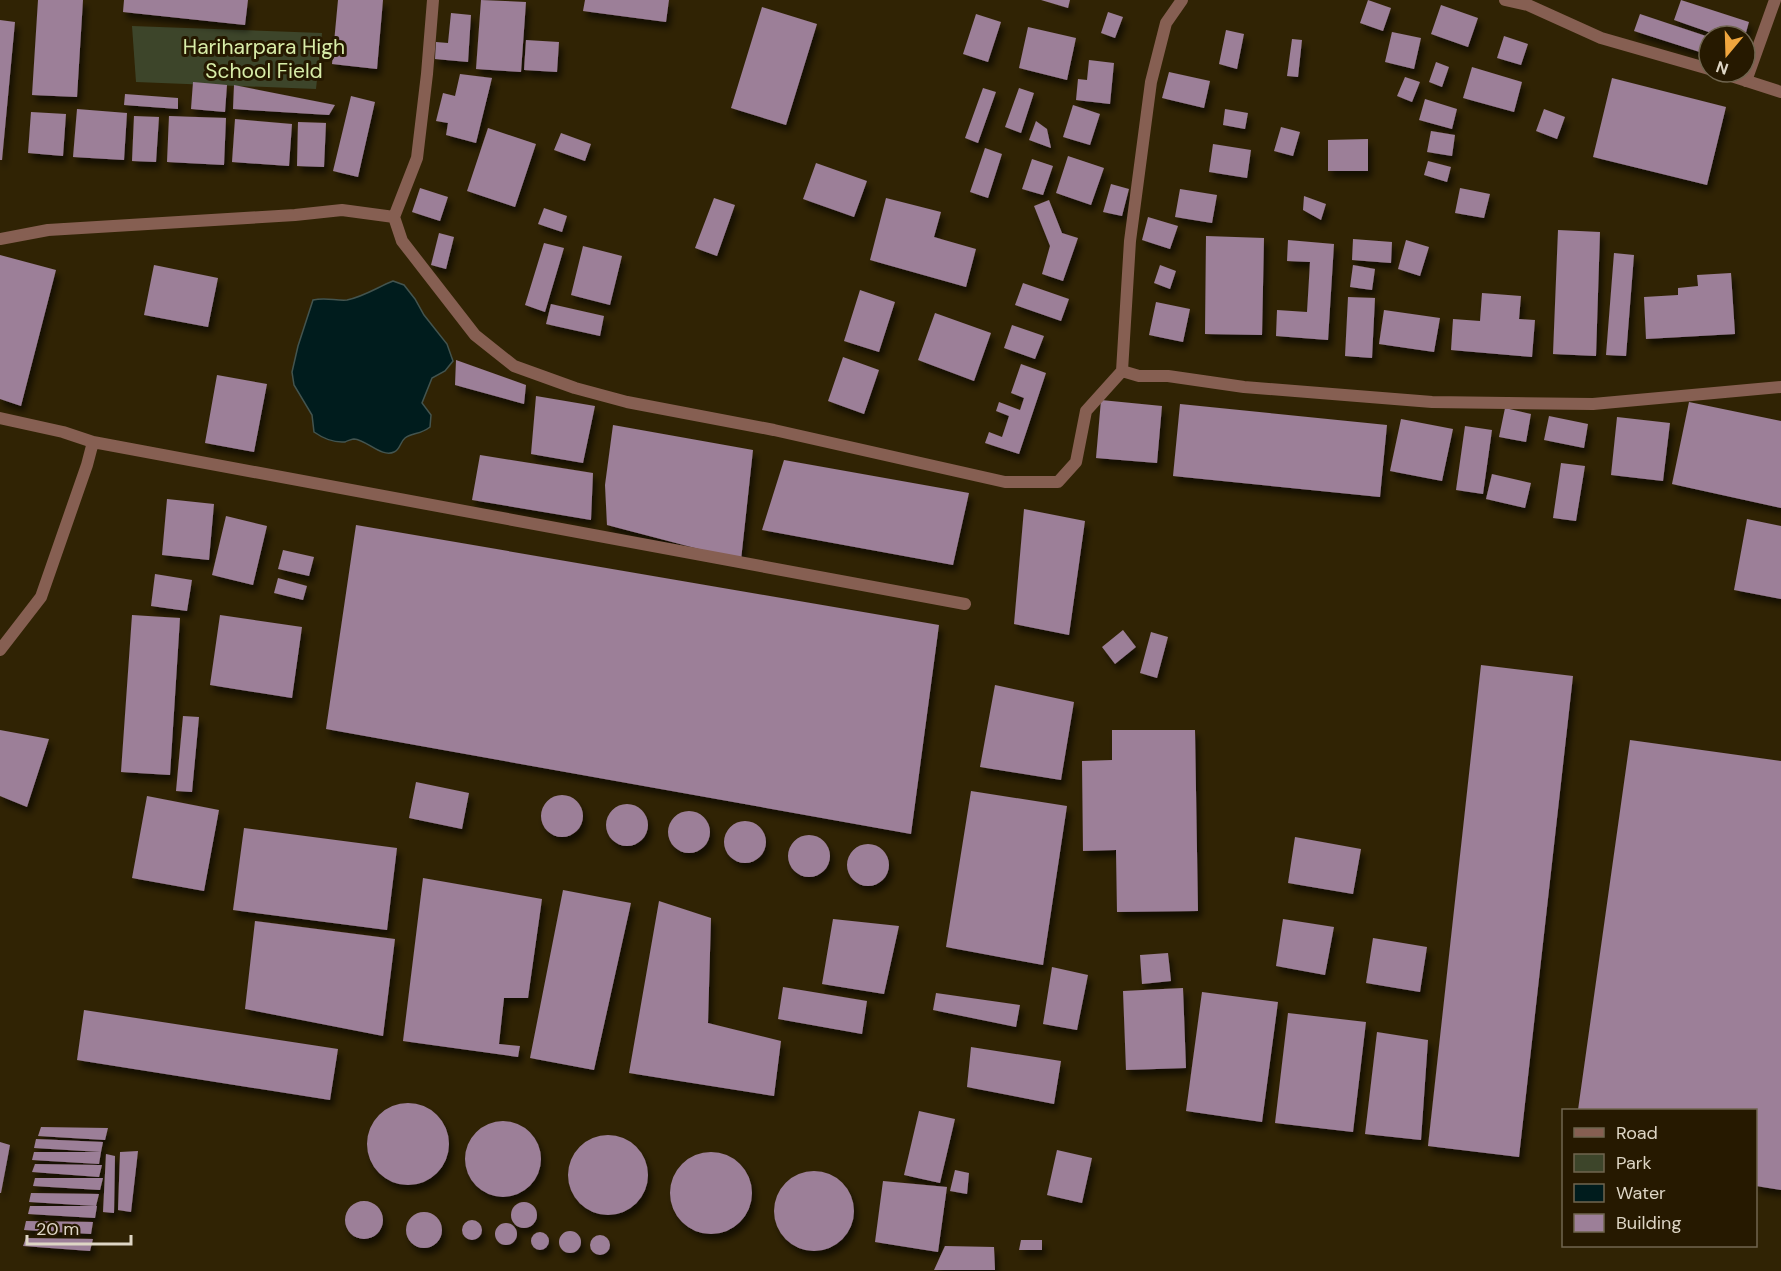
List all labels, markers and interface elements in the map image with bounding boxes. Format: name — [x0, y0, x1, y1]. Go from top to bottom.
north arrow — [1697, 24, 1757, 84]
park label: Hariharpara High School Field — [183, 33, 345, 85]
text: N — [1713, 56, 1731, 80]
legend — [1562, 1109, 1757, 1247]
text: Road — [1616, 1121, 1658, 1145]
text: Park — [1616, 1151, 1652, 1175]
text: Water — [1616, 1181, 1666, 1205]
scale bar — [27, 1208, 130, 1246]
text: Building — [1616, 1211, 1681, 1235]
text: 20 m — [36, 1217, 79, 1241]

